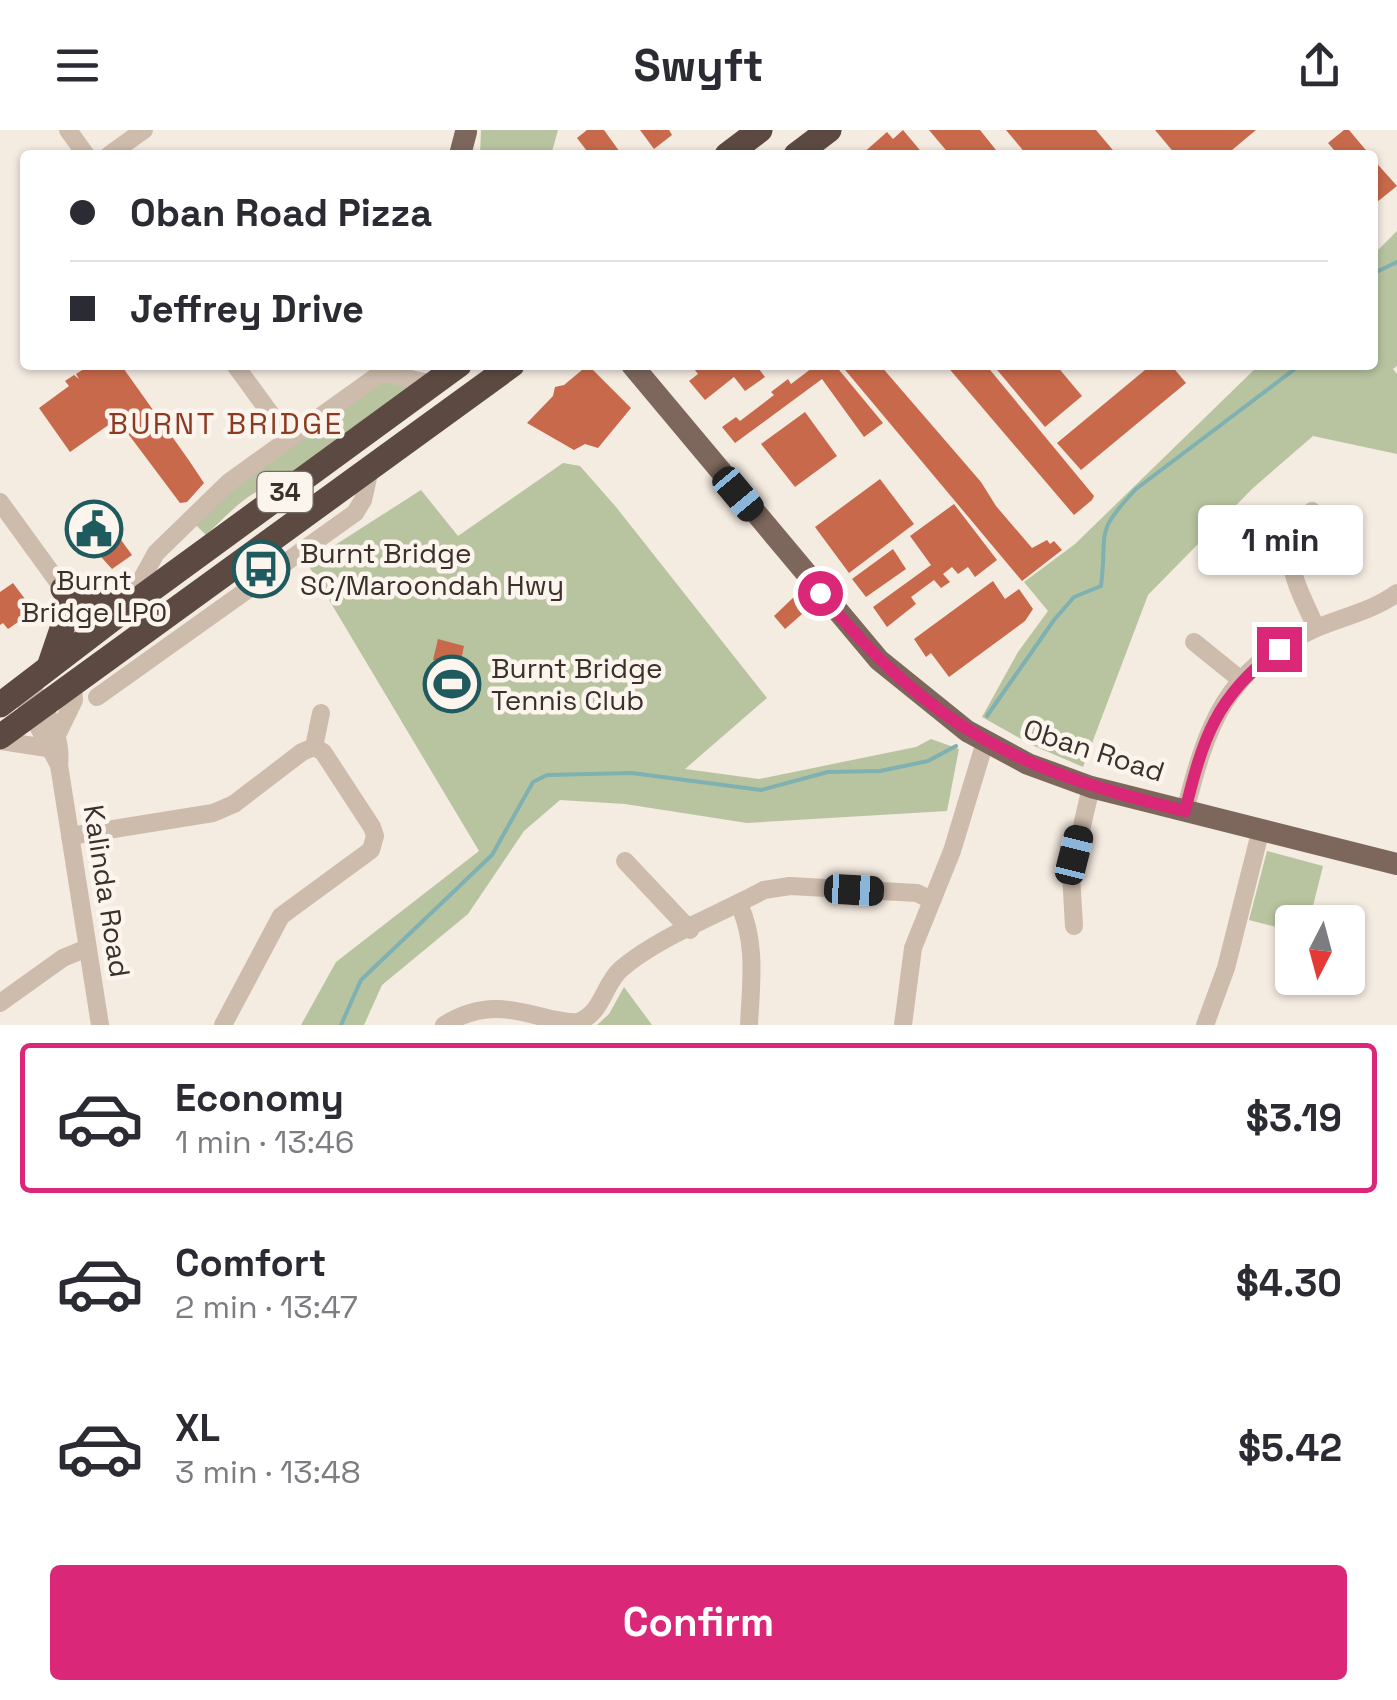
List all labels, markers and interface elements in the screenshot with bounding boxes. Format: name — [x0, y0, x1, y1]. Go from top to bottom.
text: Swyft — [634, 37, 763, 94]
icon: menu — [50, 38, 105, 93]
icon: share — [1292, 38, 1347, 93]
text: Oban Road Pizza — [130, 189, 432, 237]
text: Jeffrey Drive — [130, 285, 364, 333]
district label: BURNT BRIDGE — [108, 404, 344, 443]
car — [707, 461, 769, 527]
road number: 34 — [258, 472, 312, 512]
public building icon: Burnt Bridge LPO — [64, 499, 124, 559]
callout: 1 min — [1196, 504, 1362, 574]
text: 1 min — [1241, 520, 1320, 560]
place label: Burnt Bridge SC/Maroondah Hwy — [300, 535, 564, 603]
bus stop icon: Burnt Bridge SC/Maroondah Hwy — [231, 539, 291, 599]
place label: Burnt Bridge LPO — [21, 562, 167, 630]
route start — [798, 571, 843, 616]
route end — [1257, 627, 1302, 672]
place label: Burnt Bridge Tennis Club — [491, 650, 663, 718]
sports icon: Burnt Bridge Tennis Club — [422, 654, 482, 714]
street label: Oban Road — [1019, 710, 1169, 790]
street label: Kalinda Road — [76, 802, 138, 980]
car — [1052, 822, 1096, 888]
car — [823, 873, 885, 907]
north arrow — [1275, 905, 1365, 995]
map controls — [1275, 905, 1365, 995]
icon: car — [55, 1073, 145, 1163]
text: Economy — [175, 1074, 344, 1122]
text: $3.19 — [1246, 1094, 1342, 1142]
text: 1 min · 13:46 — [175, 1122, 354, 1162]
icon: car — [55, 1238, 145, 1328]
text: Comfort — [175, 1239, 326, 1287]
text: $4.30 — [1236, 1259, 1342, 1307]
text: 2 min · 13:47 — [175, 1287, 358, 1327]
icon: car — [55, 1403, 145, 1493]
text: XL — [175, 1404, 220, 1452]
text: $5.42 — [1238, 1424, 1342, 1472]
text: 3 min · 13:48 — [175, 1452, 361, 1492]
button: Confirm — [50, 1565, 1347, 1680]

